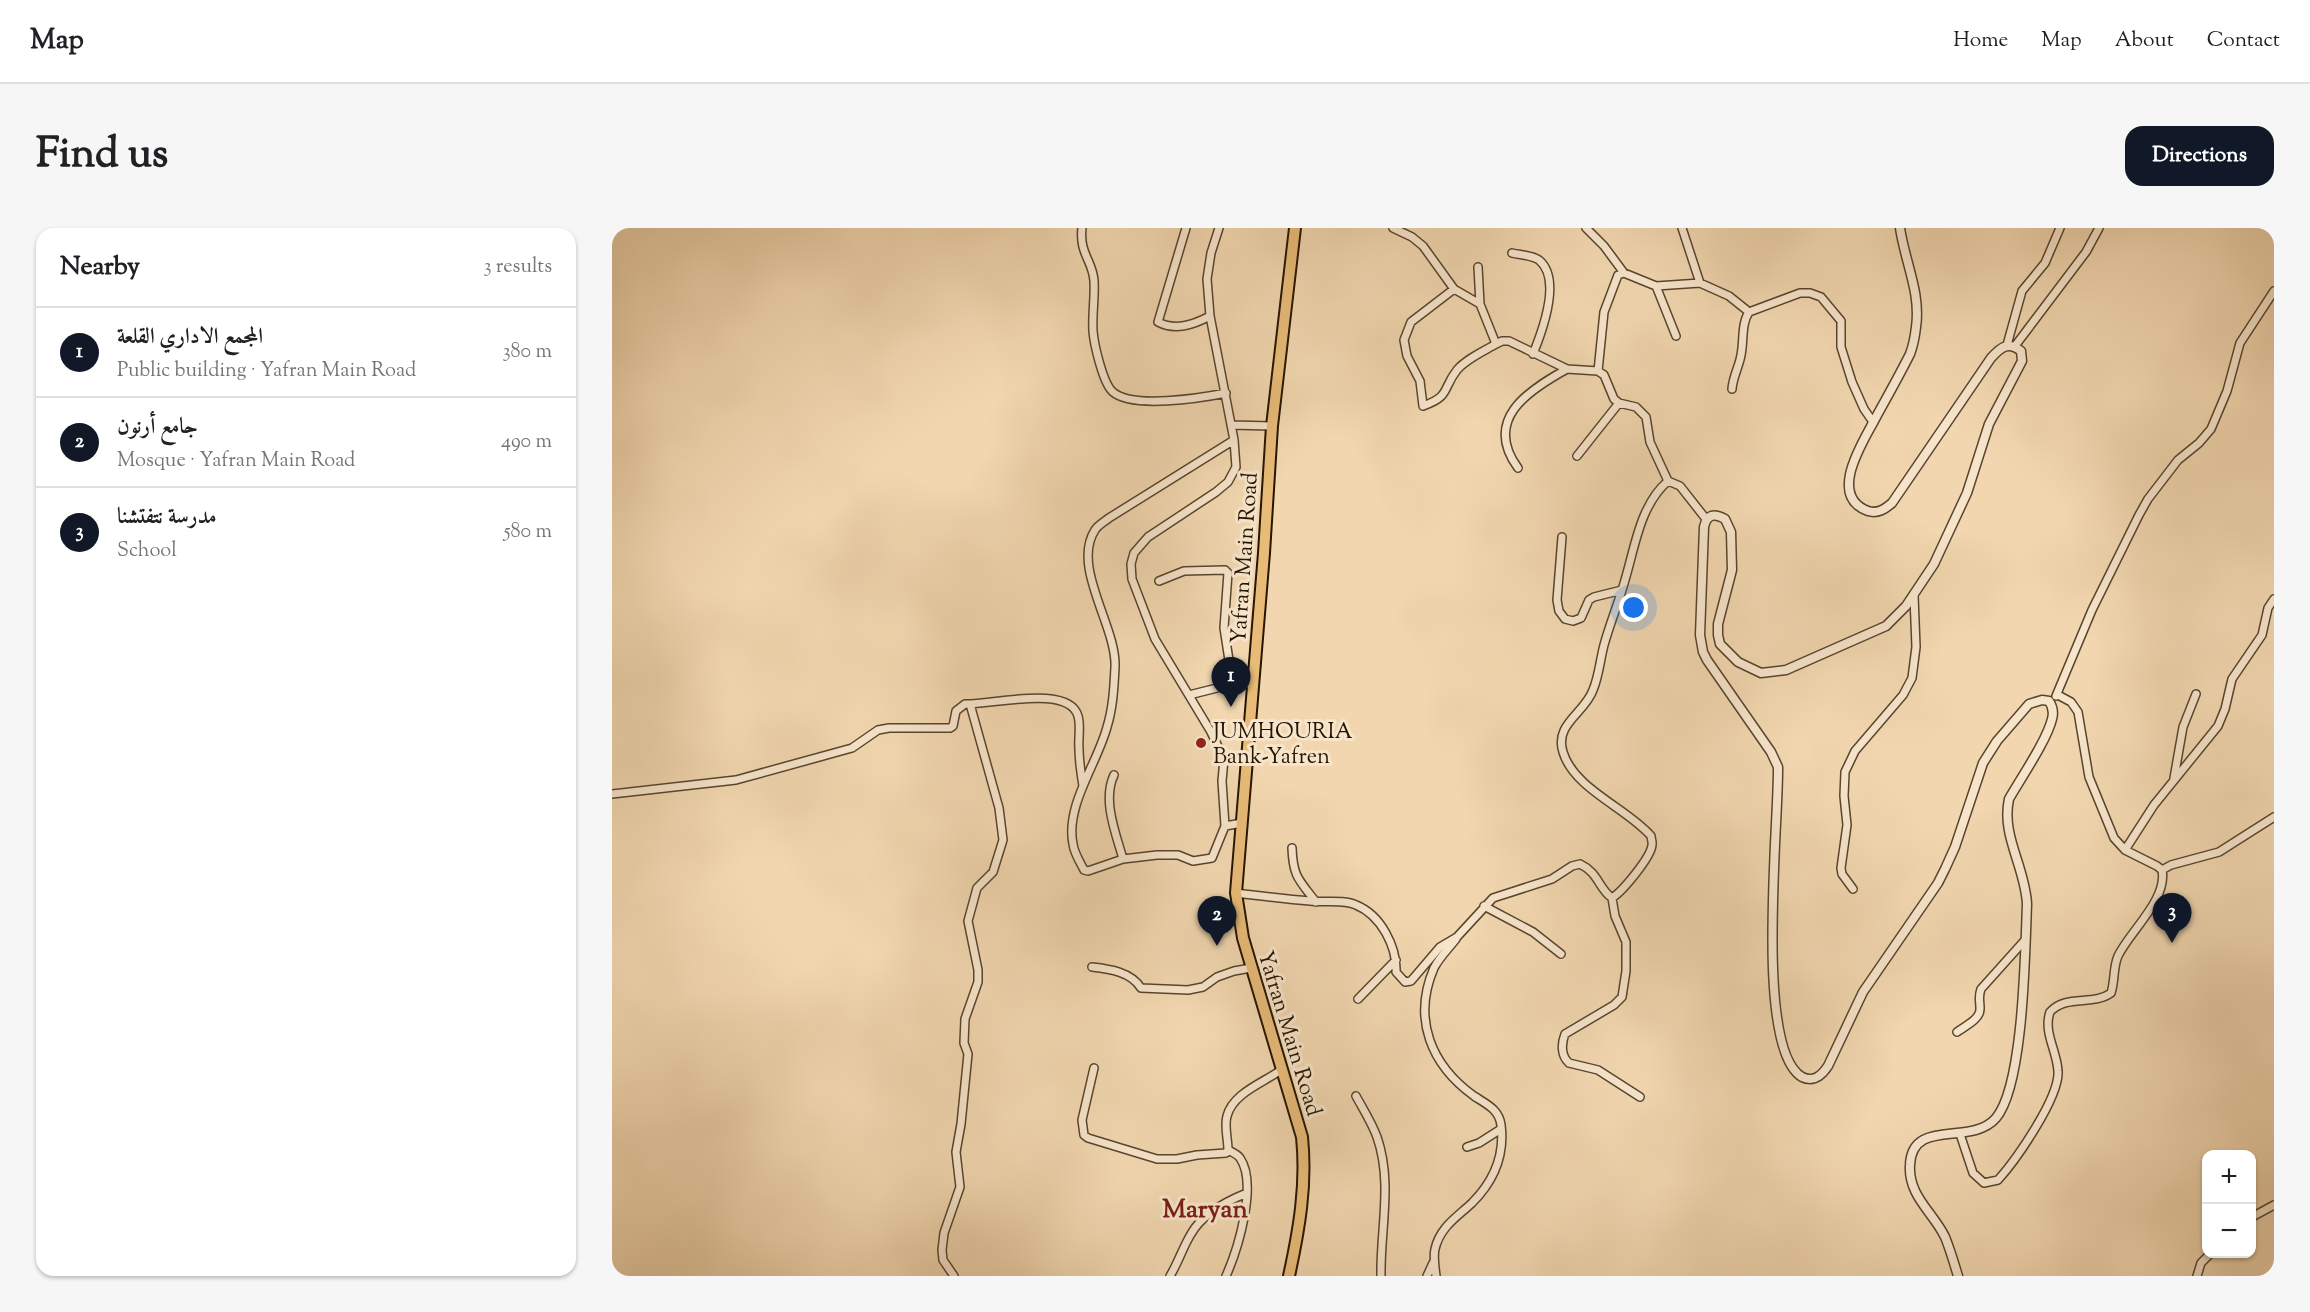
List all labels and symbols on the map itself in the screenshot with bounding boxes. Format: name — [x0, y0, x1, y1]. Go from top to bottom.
street label: Yafran Main Road — [1224, 471, 1268, 645]
your location — [1619, 593, 1648, 622]
pin: 1 — [1212, 658, 1250, 707]
place label: JUMHOURIA Bank-Yafren — [1212, 717, 1353, 774]
marker: JUMHOURIA Bank-Yafren — [1194, 736, 1208, 750]
pin: 3 — [2152, 894, 2192, 943]
pin: 2 — [1198, 896, 1236, 946]
street label: Yafran Main Road — [1248, 947, 1329, 1121]
district label: Maryan — [1162, 1192, 1248, 1229]

